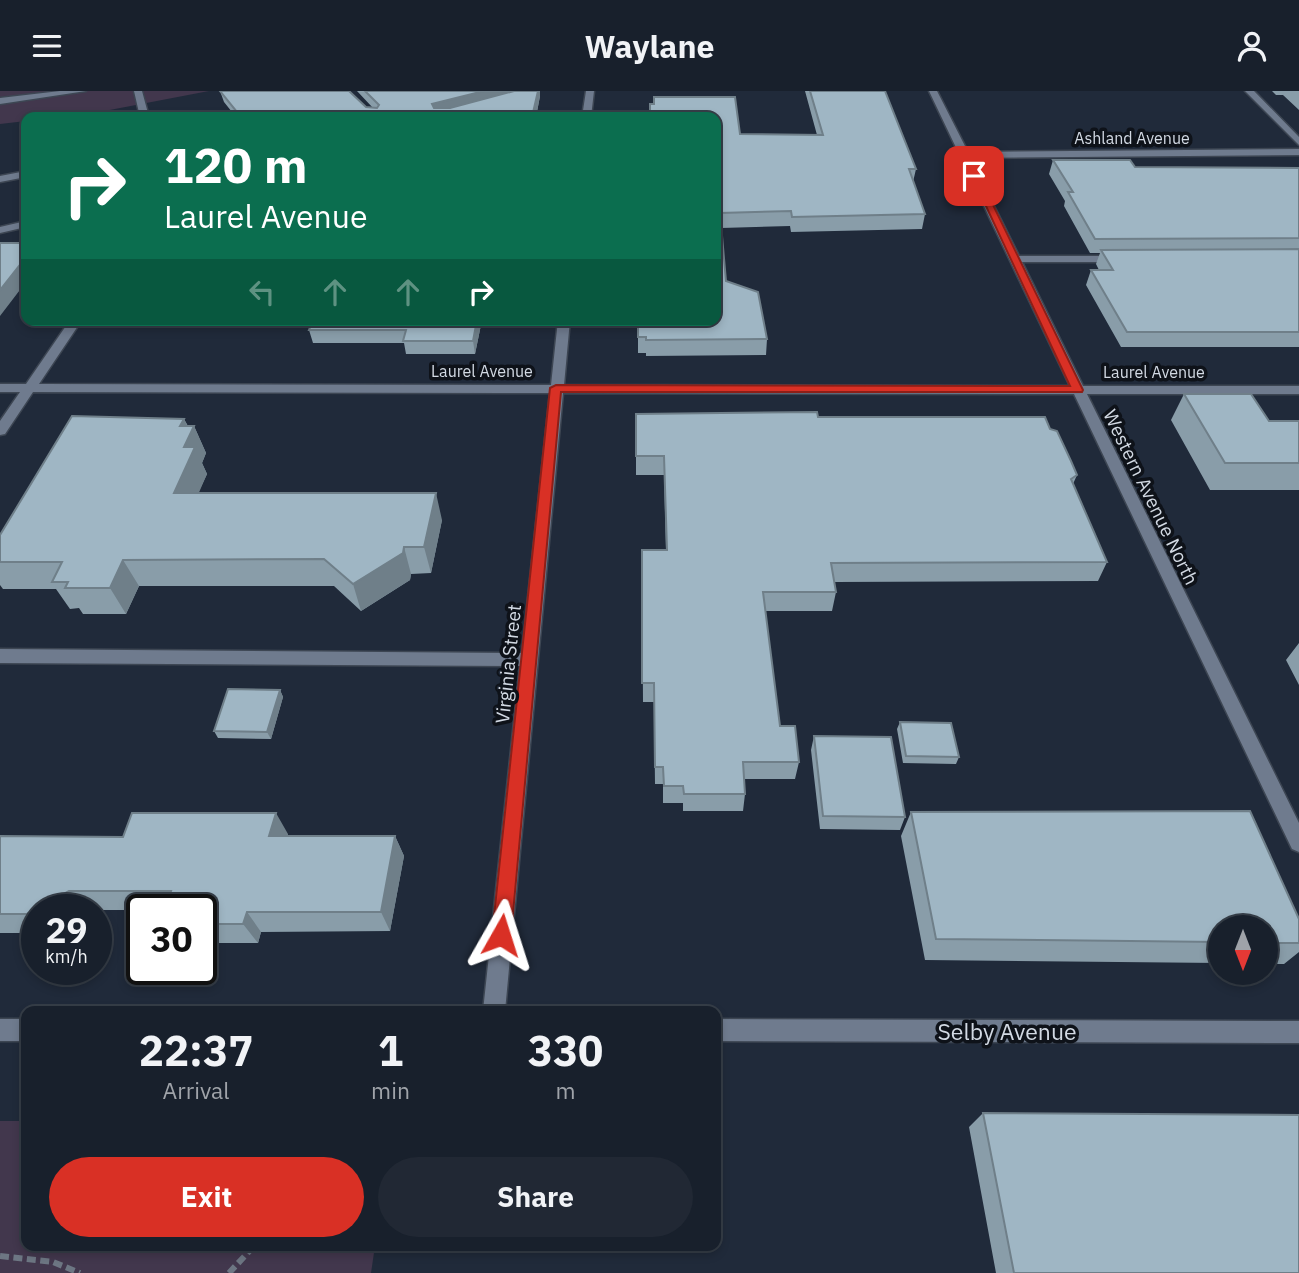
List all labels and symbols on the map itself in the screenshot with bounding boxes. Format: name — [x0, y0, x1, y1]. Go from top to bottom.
street label: Ashland Avenue — [1074, 128, 1190, 148]
pin — [944, 146, 1004, 206]
street label: Laurel Avenue — [431, 361, 533, 381]
street label: Laurel Avenue — [1103, 362, 1205, 382]
street label: Western Avenue North — [1098, 405, 1204, 589]
street label: Virginia Street — [490, 603, 526, 725]
speed limit sign: 30 — [126, 894, 217, 985]
position arrow — [464, 898, 538, 972]
north arrow — [1208, 915, 1278, 985]
street label: Selby Avenue — [937, 1016, 1077, 1046]

